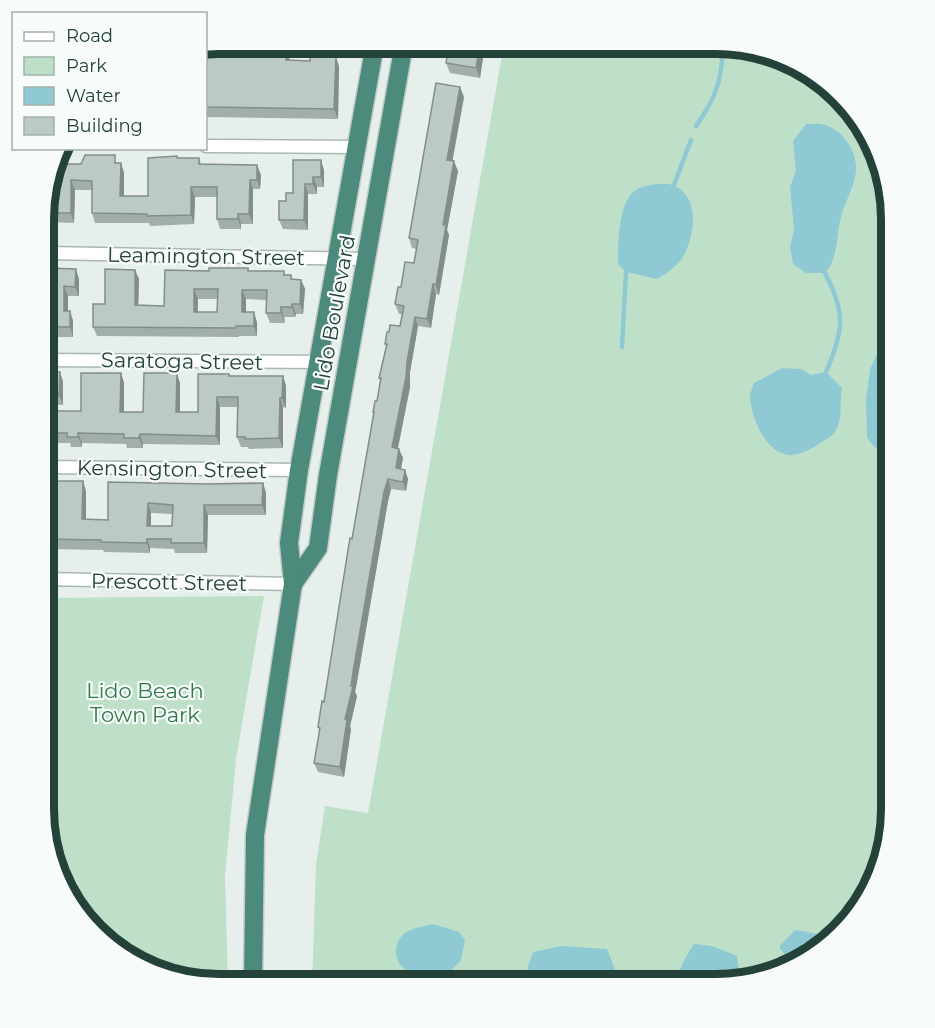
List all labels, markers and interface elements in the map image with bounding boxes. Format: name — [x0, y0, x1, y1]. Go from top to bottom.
legend — [12, 12, 207, 150]
text: Road — [66, 25, 113, 47]
text: Park — [66, 55, 107, 77]
text: Water — [66, 85, 121, 107]
text: Building — [66, 115, 143, 137]
street label: Lido Boulevard — [308, 233, 360, 393]
street label: Leamington Street — [107, 242, 305, 270]
street label: Saratoga Street — [101, 347, 263, 375]
street label: Kensington Street — [77, 455, 267, 483]
street label: Prescott Street — [91, 568, 247, 596]
park label: Lido Beach Town Park — [86, 678, 204, 727]

